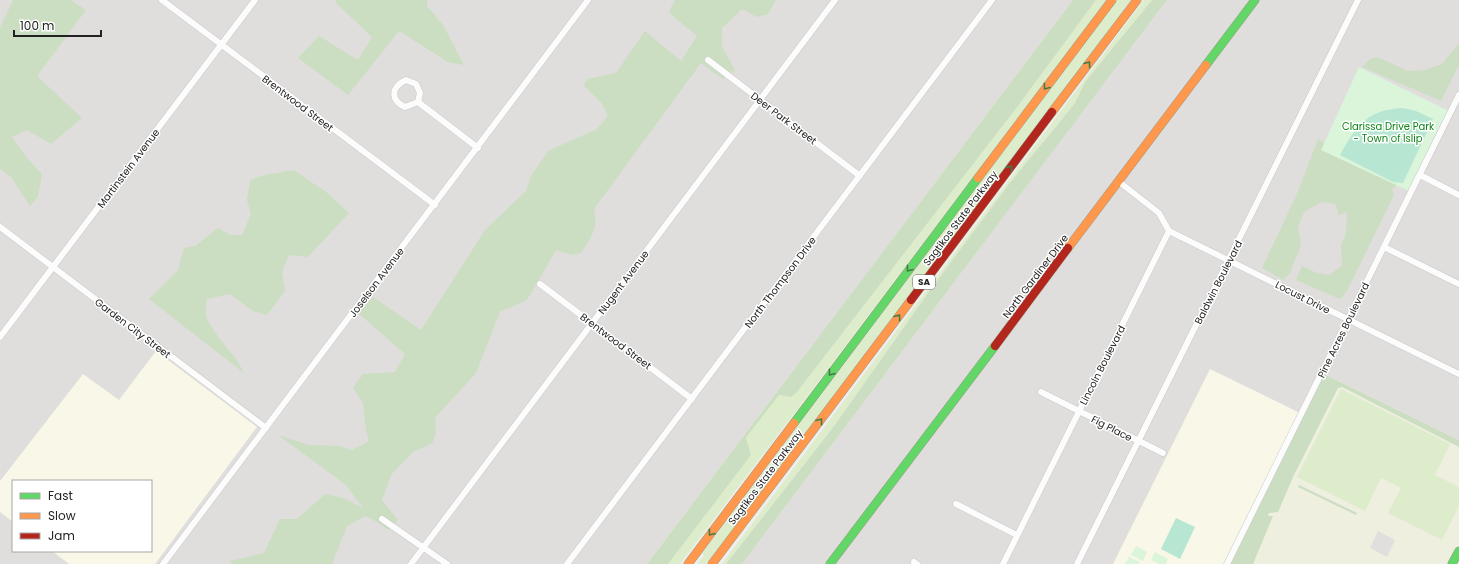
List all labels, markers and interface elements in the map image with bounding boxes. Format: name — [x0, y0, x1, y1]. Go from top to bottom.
scale bar — [14, 12, 101, 38]
text: 100 m — [20, 17, 54, 34]
one-way arrow — [1083, 62, 1090, 69]
street label: Brentwood Street — [259, 72, 337, 135]
one-way arrow — [1044, 83, 1051, 90]
street label: Deer Park Street — [748, 89, 820, 148]
park label: Clarissa Drive Park - Town of Islip — [1342, 119, 1435, 146]
street label: Martinstein Avenue — [94, 126, 163, 211]
one-way arrow — [1005, 166, 1012, 173]
street label: Sagtikos State Parkway — [920, 167, 1001, 269]
street label: North Gardiner Drive — [999, 231, 1072, 321]
street label: North Thompson Drive — [741, 234, 820, 331]
street label: Baldwin Boulevard — [1191, 238, 1246, 327]
street label: Joselson Avenue — [345, 244, 408, 320]
street label: Nugent Avenue — [594, 247, 652, 317]
one-way arrow — [907, 265, 914, 272]
road number: SA — [913, 275, 935, 289]
street label: Locust Drive — [1273, 277, 1333, 318]
street label: Pine Acres Boulevard — [1314, 280, 1373, 381]
street label: Garden City Street — [92, 295, 174, 362]
street label: Brentwood Street — [577, 310, 655, 373]
one-way arrow — [893, 314, 901, 321]
street label: Lincoln Boulevard — [1076, 323, 1129, 408]
one-way arrow — [829, 369, 836, 376]
street label: Fig Place — [1089, 412, 1135, 445]
one-way arrow — [815, 418, 823, 425]
street label: Sagtikos State Parkway — [725, 426, 806, 528]
legend — [12, 480, 152, 552]
text: Fast — [48, 487, 73, 504]
text: Slow — [48, 507, 76, 524]
text: Jam — [48, 527, 75, 544]
one-way arrow — [708, 529, 716, 536]

